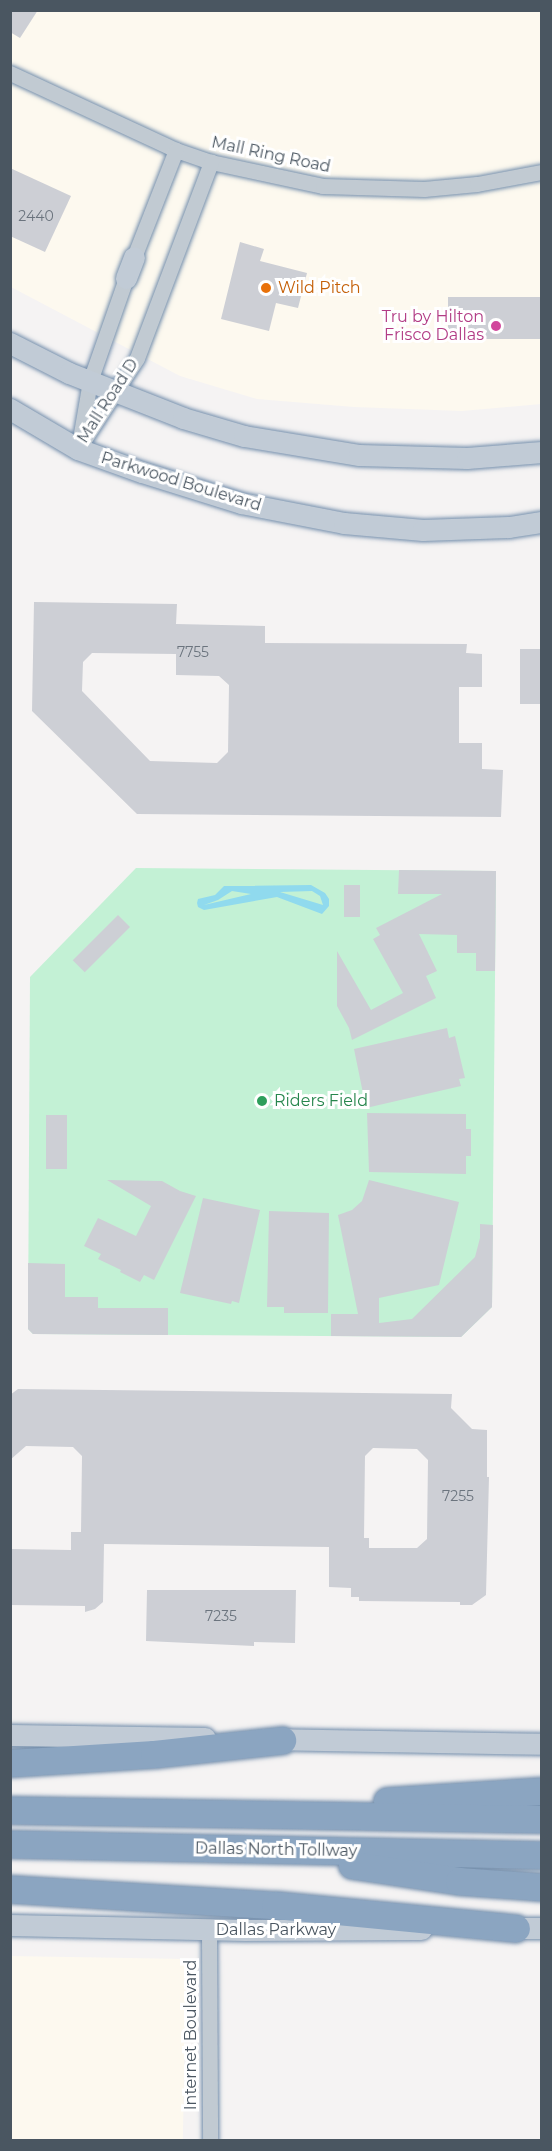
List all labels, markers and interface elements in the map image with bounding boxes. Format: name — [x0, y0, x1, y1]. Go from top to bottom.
street label: Mall Ring Road — [210, 133, 332, 177]
house number: 2440 — [18, 208, 54, 224]
place label: Wild Pitch — [278, 278, 361, 298]
marker: Wild Pitch — [259, 281, 273, 295]
place label: Tru by Hilton Frisco Dallas — [382, 307, 484, 345]
marker: Tru by Hilton Frisco Dallas — [489, 319, 503, 333]
street label: Mall Road D — [74, 355, 142, 447]
street label: Parkwood Boulevard — [99, 448, 263, 516]
house number: 7755 — [177, 644, 209, 660]
place label: Riders Field — [274, 1091, 368, 1111]
marker: Riders Field — [255, 1094, 269, 1108]
house number: 7255 — [442, 1488, 474, 1504]
house number: 7235 — [205, 1608, 237, 1624]
street label: Dallas North Tollway — [195, 1839, 357, 1861]
street label: Dallas Parkway — [216, 1920, 336, 1940]
street label: Internet Boulevard — [181, 1960, 201, 2110]

